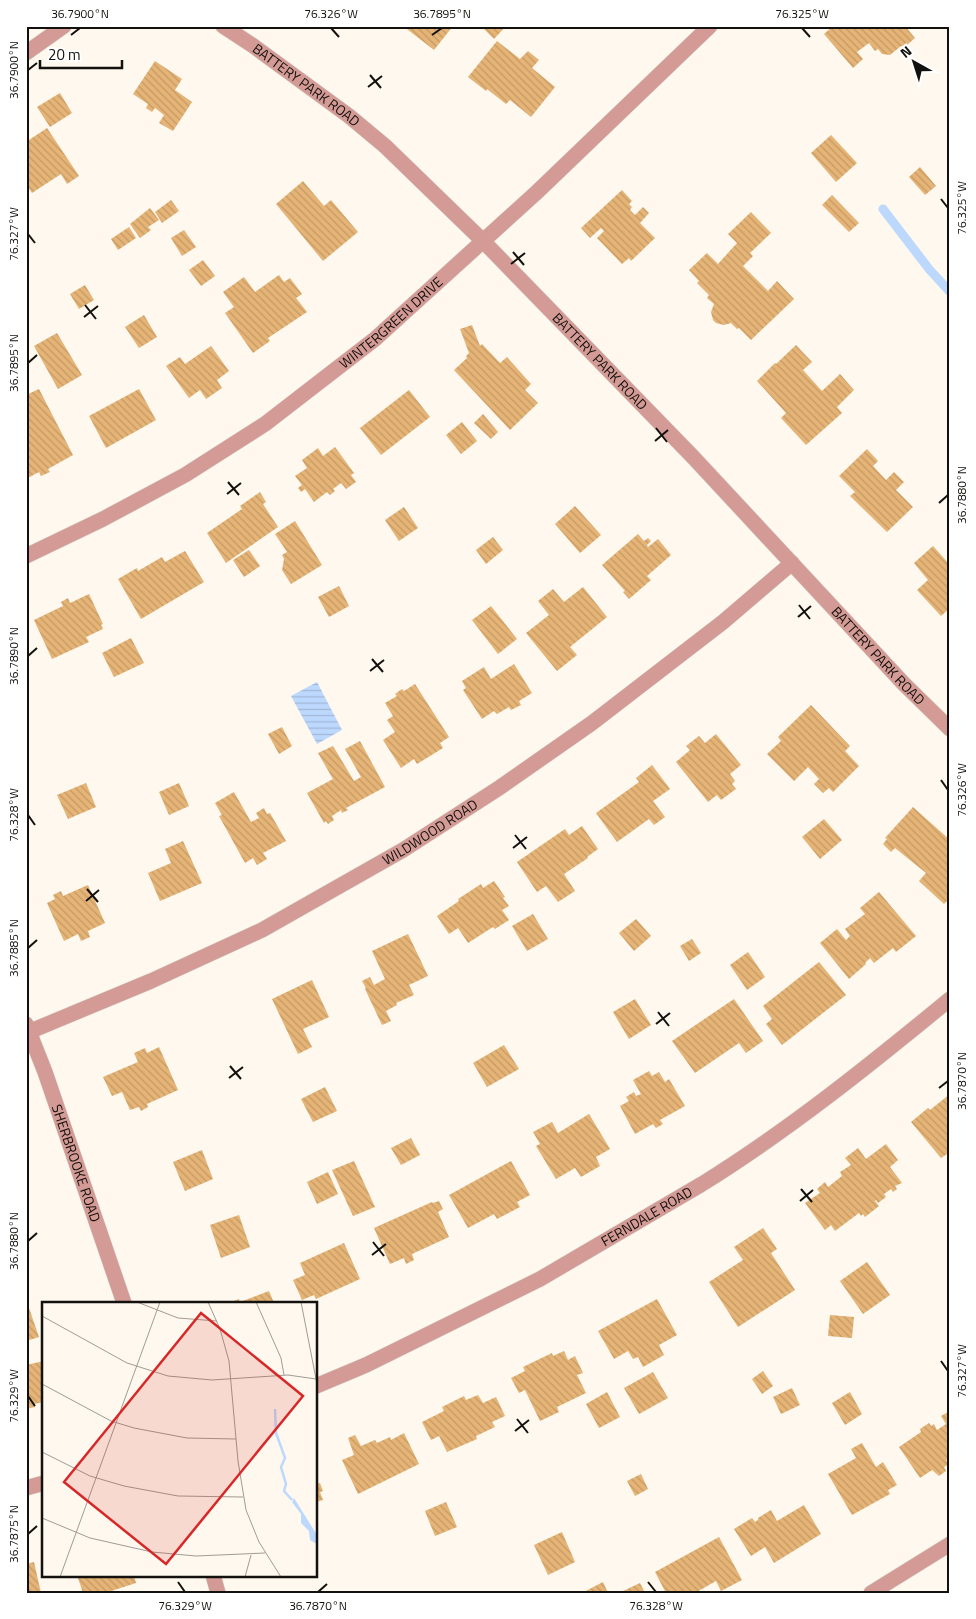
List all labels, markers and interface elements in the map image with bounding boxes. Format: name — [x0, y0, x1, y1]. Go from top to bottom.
text: 36.7900°N — [51, 4, 109, 23]
text: 76.326°W — [304, 4, 358, 23]
text: 36.7895°N — [413, 4, 471, 23]
text: 76.325°W — [775, 4, 829, 23]
scale bar — [40, 38, 122, 70]
street label: BATTERY PARK ROAD — [249, 38, 365, 131]
north arrow — [888, 38, 938, 88]
text: N — [895, 40, 916, 63]
text: 36.7900°N — [4, 41, 23, 99]
text: 20 m — [48, 43, 81, 66]
text: 76.325°W — [952, 181, 971, 235]
text: 76.327°W — [4, 207, 23, 261]
street label: WINTERGREEN DRIVE — [334, 271, 447, 373]
street label: BATTERY PARK ROAD — [548, 307, 653, 414]
text: 36.7895°N — [4, 334, 23, 392]
text: 36.7880°N — [952, 466, 971, 524]
street label: BATTERY PARK ROAD — [827, 601, 930, 709]
text: 36.7890°N — [4, 627, 23, 685]
text: 76.326°W — [952, 763, 971, 817]
text: 76.328°W — [4, 788, 23, 842]
street label: WILDWOOD ROAD — [378, 793, 482, 870]
text: 36.7885°N — [4, 919, 23, 977]
text: 36.7870°N — [952, 1052, 971, 1110]
street label: SHERBROOKE ROAD — [47, 1101, 107, 1225]
street label: FERNDALE ROAD — [597, 1181, 696, 1251]
text: 36.7880°N — [4, 1212, 23, 1270]
inset map — [42, 1302, 318, 1576]
text: 76.327°W — [952, 1344, 971, 1398]
text: 76.329°W — [4, 1369, 23, 1423]
text: 36.7875°N — [4, 1505, 23, 1563]
text: 76.329°W — [158, 1596, 212, 1615]
text: 36.7870°N — [289, 1596, 347, 1615]
text: 76.328°W — [629, 1596, 683, 1615]

